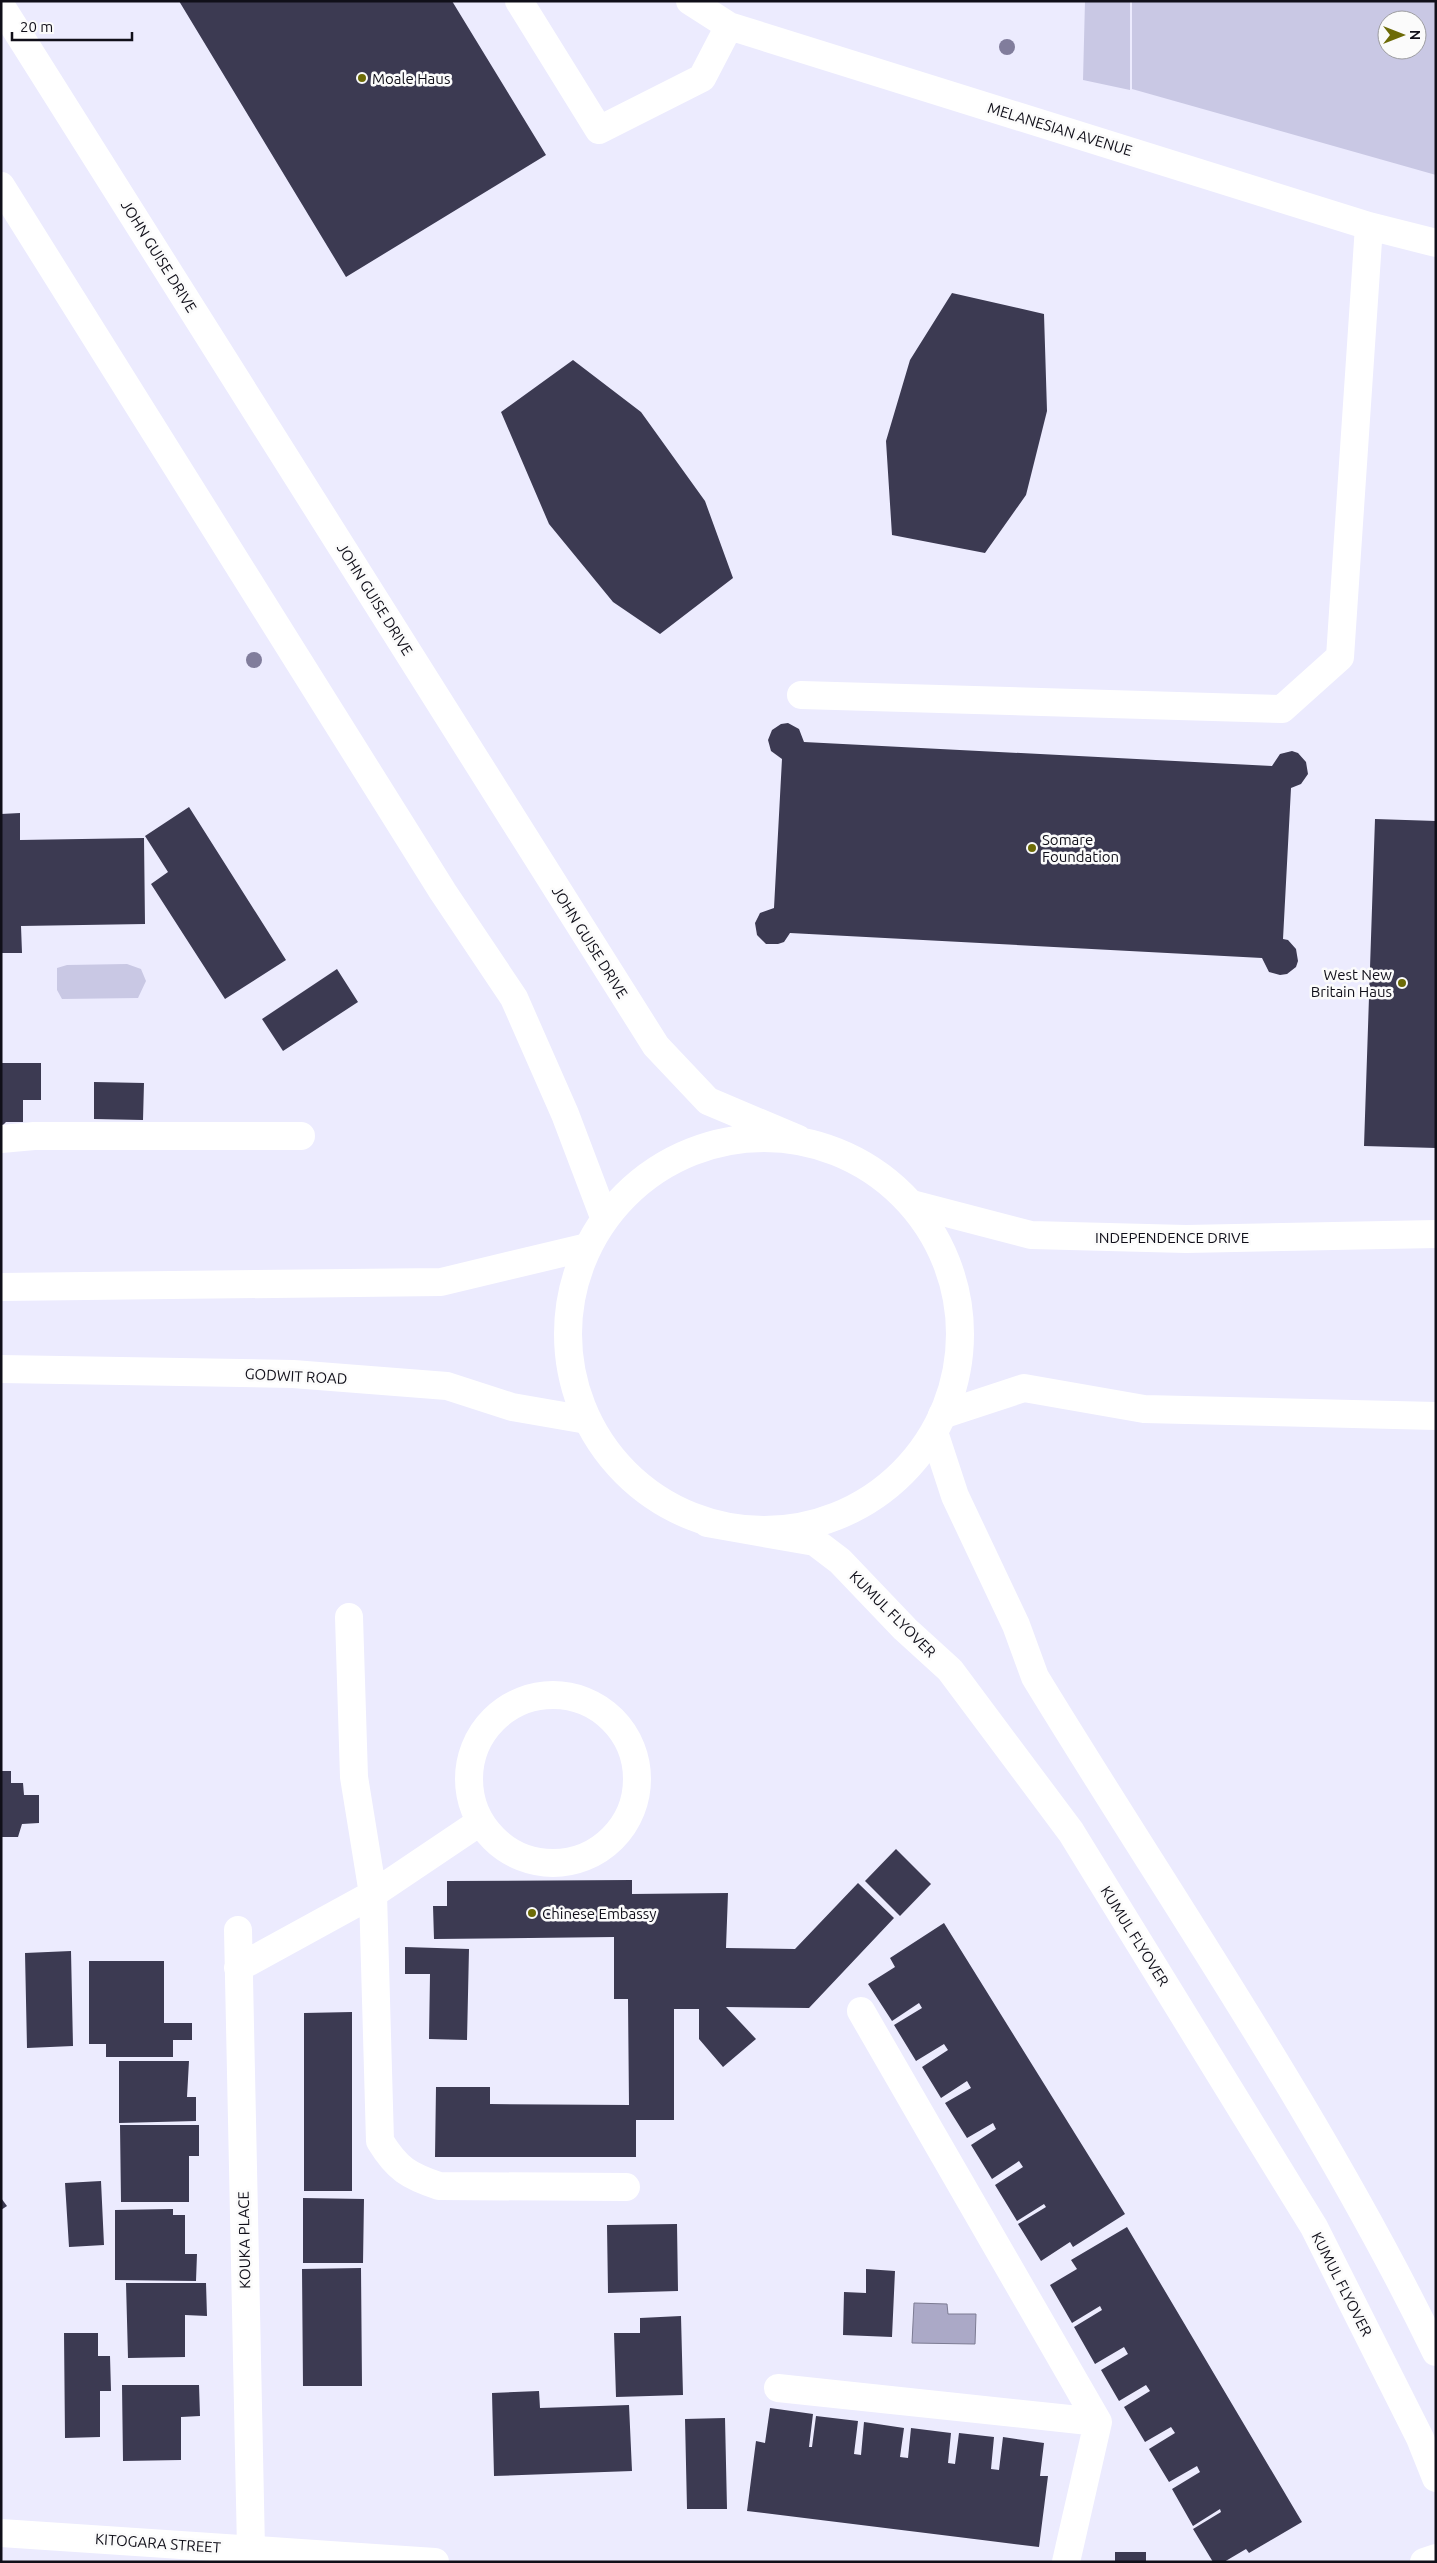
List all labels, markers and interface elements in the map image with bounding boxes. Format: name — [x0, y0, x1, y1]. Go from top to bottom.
scale bar — [12, 10, 132, 42]
north arrow — [1377, 10, 1427, 60]
text: 20 m — [20, 18, 53, 35]
text: N — [1407, 30, 1423, 40]
place label: Moale Haus — [372, 70, 450, 87]
marker: Moale Haus — [356, 72, 368, 84]
street label: MELANESIAN AVENUE — [986, 99, 1134, 159]
street label: JOHN GUISE DRIVE — [118, 197, 200, 315]
street label: JOHN GUISE DRIVE — [334, 540, 416, 658]
place label: Somare Foundation — [1042, 831, 1119, 865]
marker: Somare Foundation — [1026, 842, 1038, 854]
street label: JOHN GUISE DRIVE — [549, 883, 631, 1001]
place label: West New Britain Haus — [1311, 966, 1392, 1000]
marker: West New Britain Haus — [1396, 977, 1408, 989]
street label: INDEPENDENCE DRIVE — [1095, 1229, 1249, 1246]
street label: GODWIT ROAD — [244, 1365, 348, 1387]
street label: KUMUL FLYOVER — [846, 1567, 940, 1661]
street label: KUMUL FLYOVER — [1097, 1883, 1173, 1989]
place label: Chinese Embassy — [542, 1905, 657, 1922]
marker: Chinese Embassy — [526, 1907, 538, 1919]
street label: KOUKA PLACE — [235, 2191, 253, 2289]
street label: KUMUL FLYOVER — [1308, 2229, 1376, 2339]
street label: KITOGARA STREET — [95, 2530, 222, 2556]

